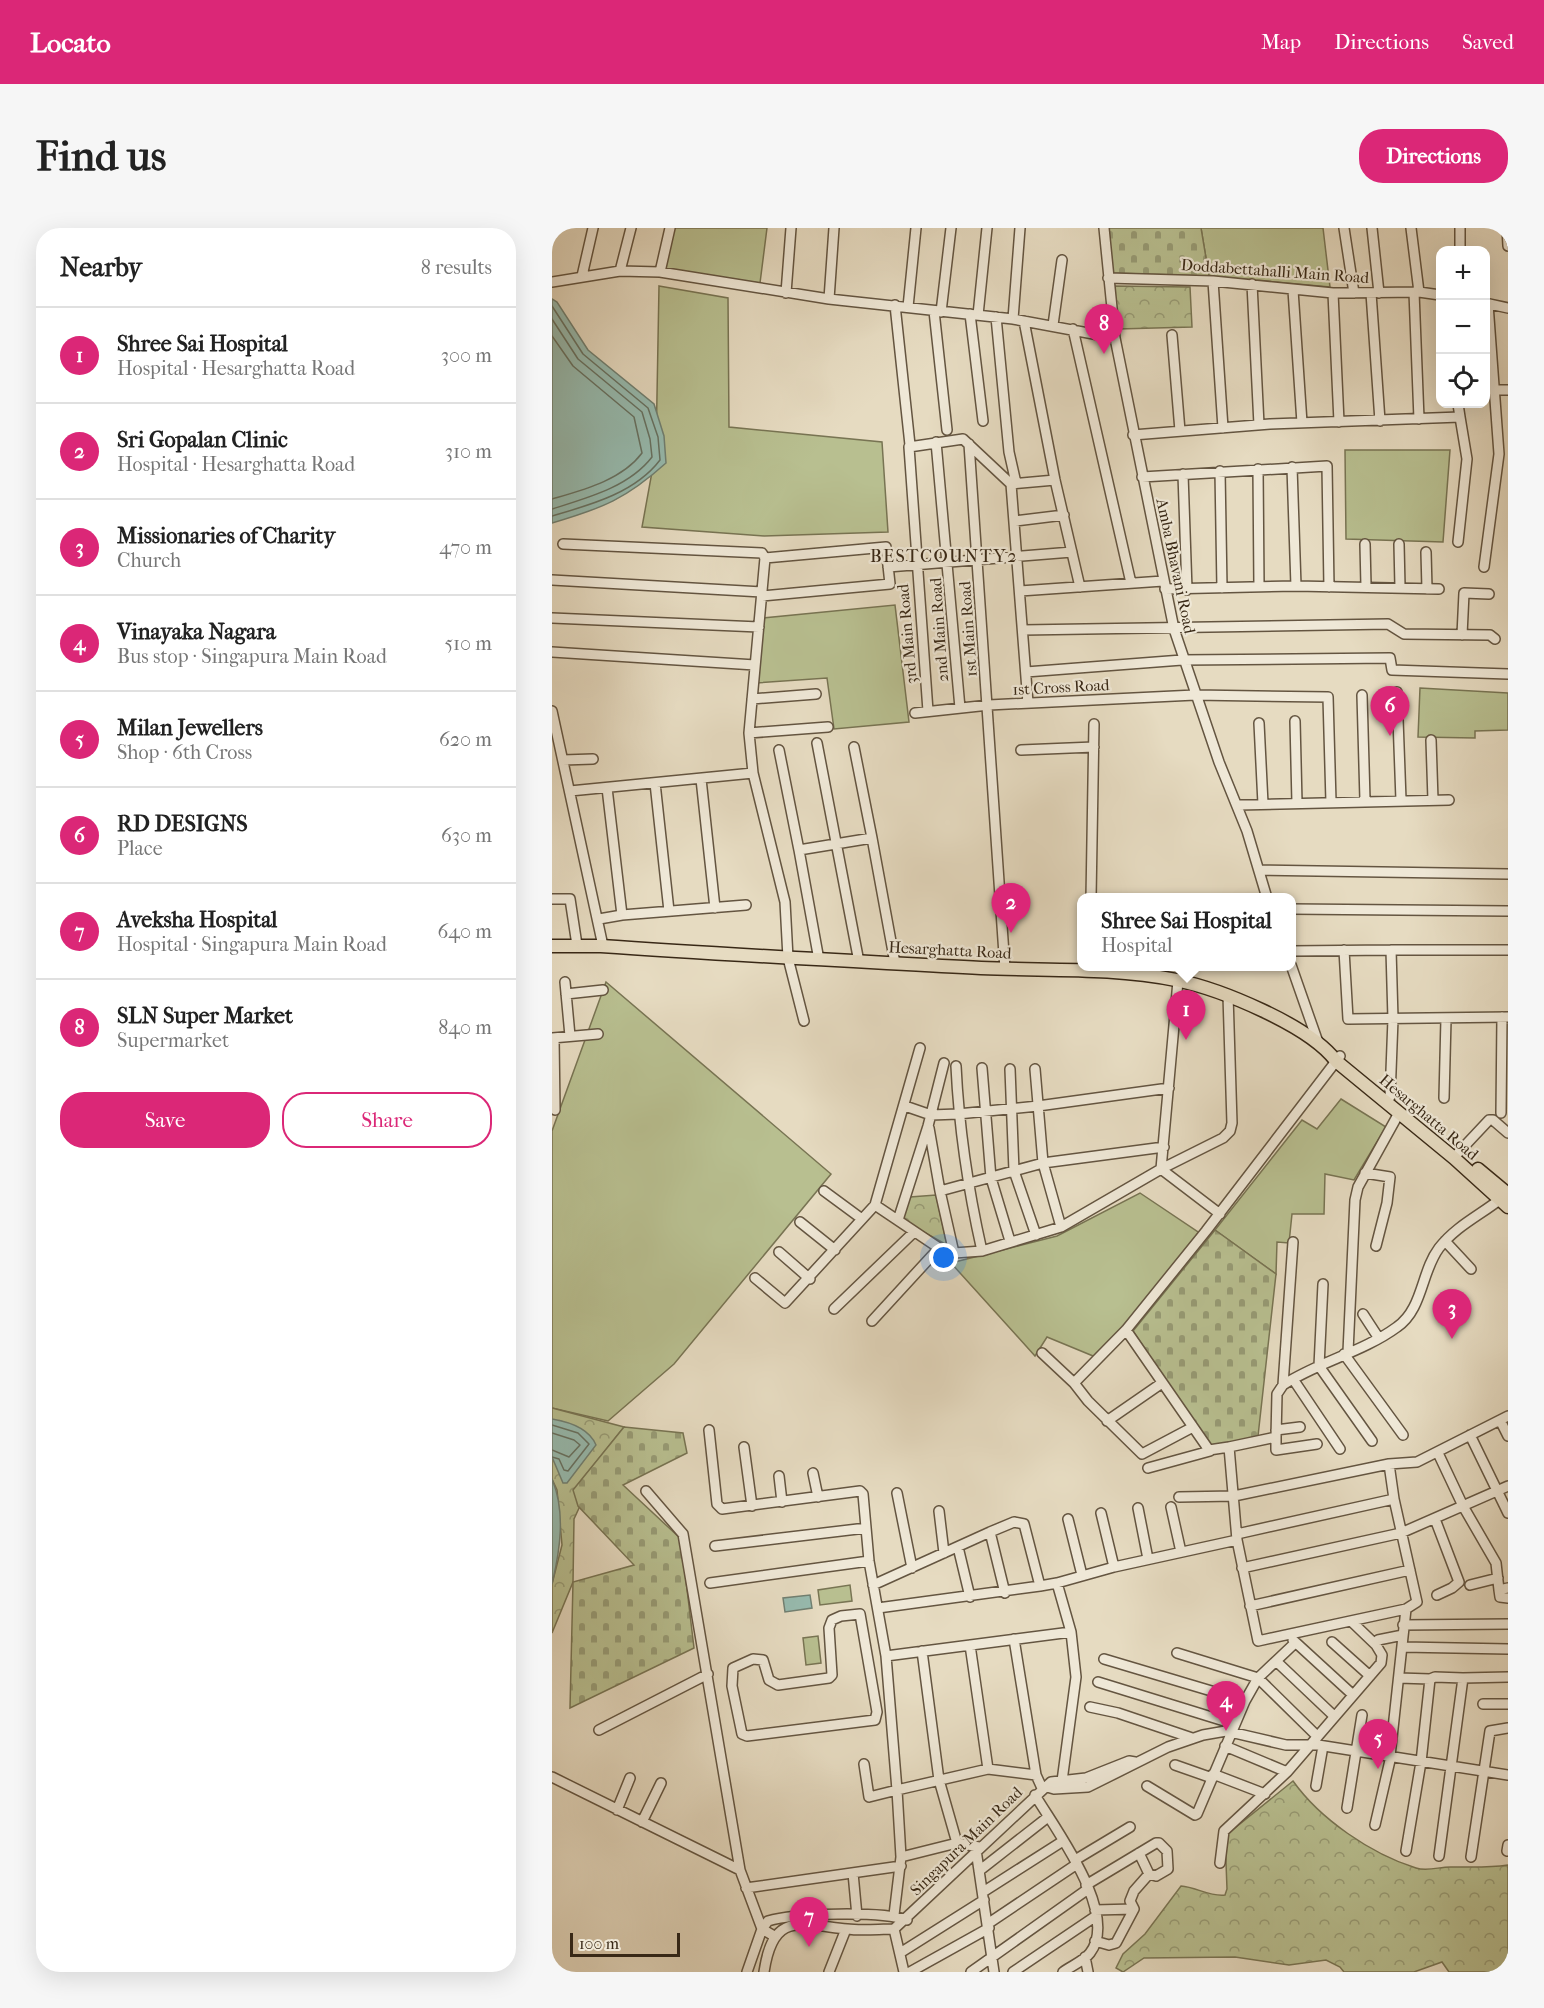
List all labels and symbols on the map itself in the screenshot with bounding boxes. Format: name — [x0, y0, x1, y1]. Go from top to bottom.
street label: Doddabettahalli Main Road — [1180, 255, 1370, 287]
pin: 8 — [1084, 304, 1124, 354]
street label: Amba Bhavani Road — [1152, 496, 1200, 636]
district label: BESTCOUNTY2 — [870, 546, 1018, 567]
street label: 2nd Main Road — [926, 577, 952, 683]
street label: 1st Main Road — [955, 580, 981, 677]
street label: 3rd Main Road — [893, 583, 921, 685]
street label: 1st Cross Road — [1012, 675, 1110, 699]
pin: 6 — [1370, 686, 1410, 736]
pin: 2 — [992, 884, 1030, 933]
street label: Hesarghatta Road — [888, 937, 1012, 963]
pin: 1 — [1166, 990, 1206, 1040]
street label: Hesarghatta Road — [1376, 1070, 1483, 1164]
your location — [929, 1243, 958, 1272]
pin: 3 — [1432, 1290, 1472, 1339]
pin: 4 — [1206, 1682, 1246, 1731]
pin: 5 — [1358, 1720, 1398, 1769]
street label: Singapura Main Road — [906, 1782, 1026, 1899]
pin: 7 — [790, 1898, 828, 1947]
scale bar — [570, 1930, 680, 1958]

